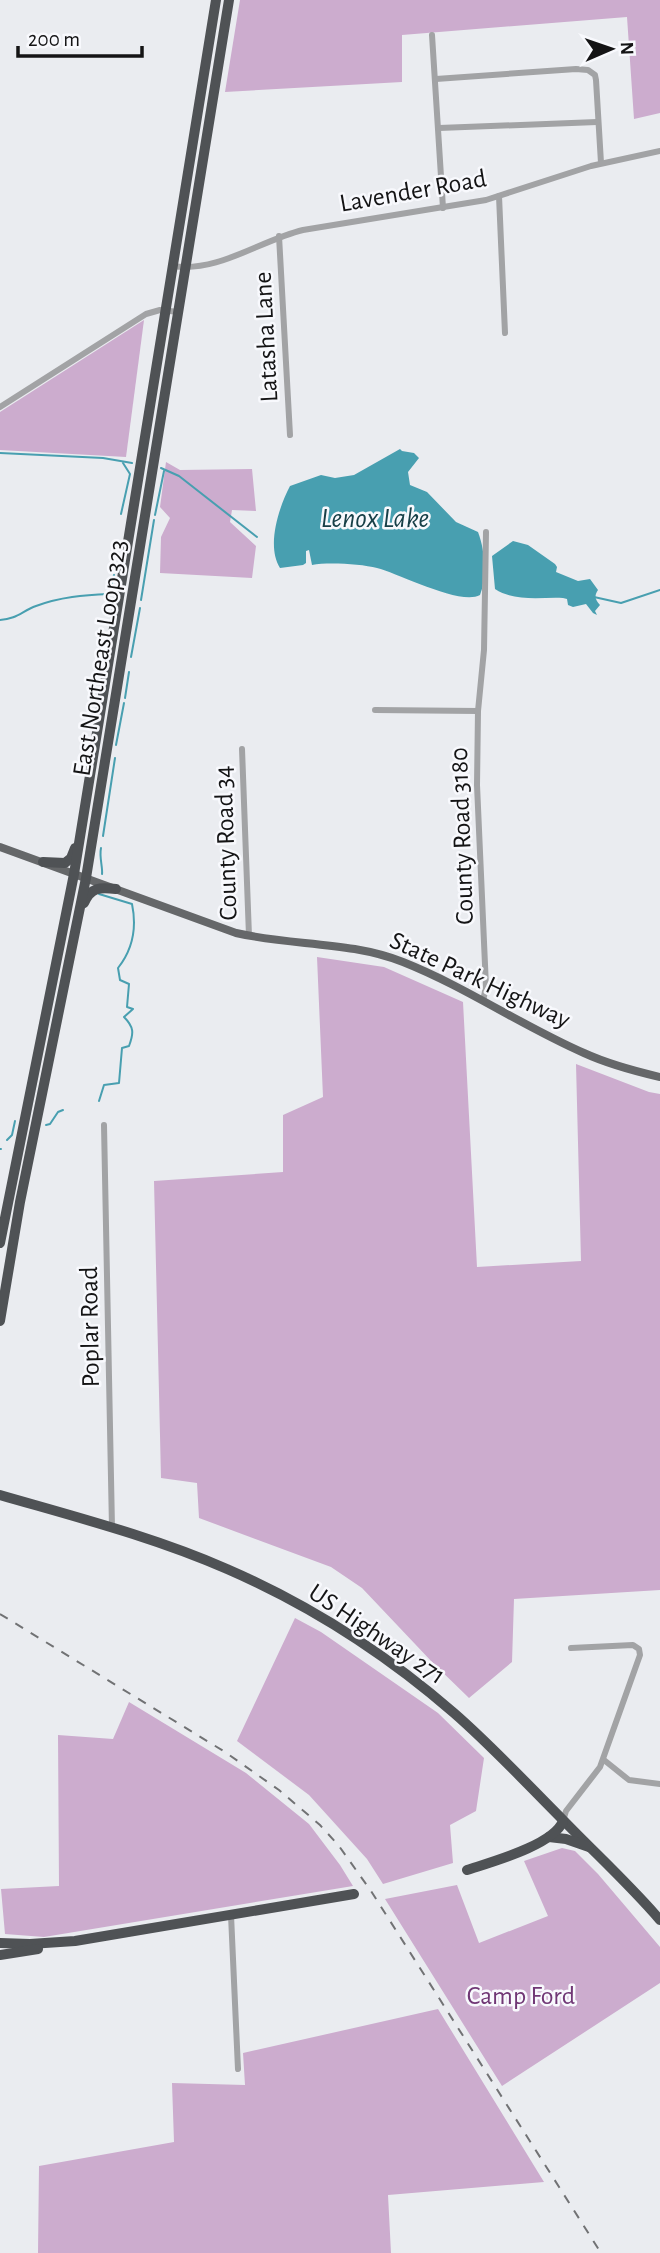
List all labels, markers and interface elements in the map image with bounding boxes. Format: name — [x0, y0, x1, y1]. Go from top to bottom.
scale bar — [18, 14, 142, 58]
north arrow — [576, 14, 646, 84]
text: 200 m — [28, 29, 80, 50]
text: N — [617, 42, 636, 55]
street label: Lavender Road — [338, 165, 488, 217]
street label: Latasha Lane — [250, 271, 282, 403]
water label: Lenox Lake — [321, 505, 429, 533]
street label: East Northeast Loop 323 — [68, 538, 132, 778]
street label: County Road 3180 — [446, 747, 478, 925]
street label: County Road 34 — [210, 765, 242, 921]
street label: State Park Highway — [386, 927, 574, 1033]
street label: Poplar Road — [76, 1266, 104, 1388]
street label: US Highway 271 — [304, 1579, 450, 1689]
park label: Camp Ford — [467, 1983, 575, 2009]

